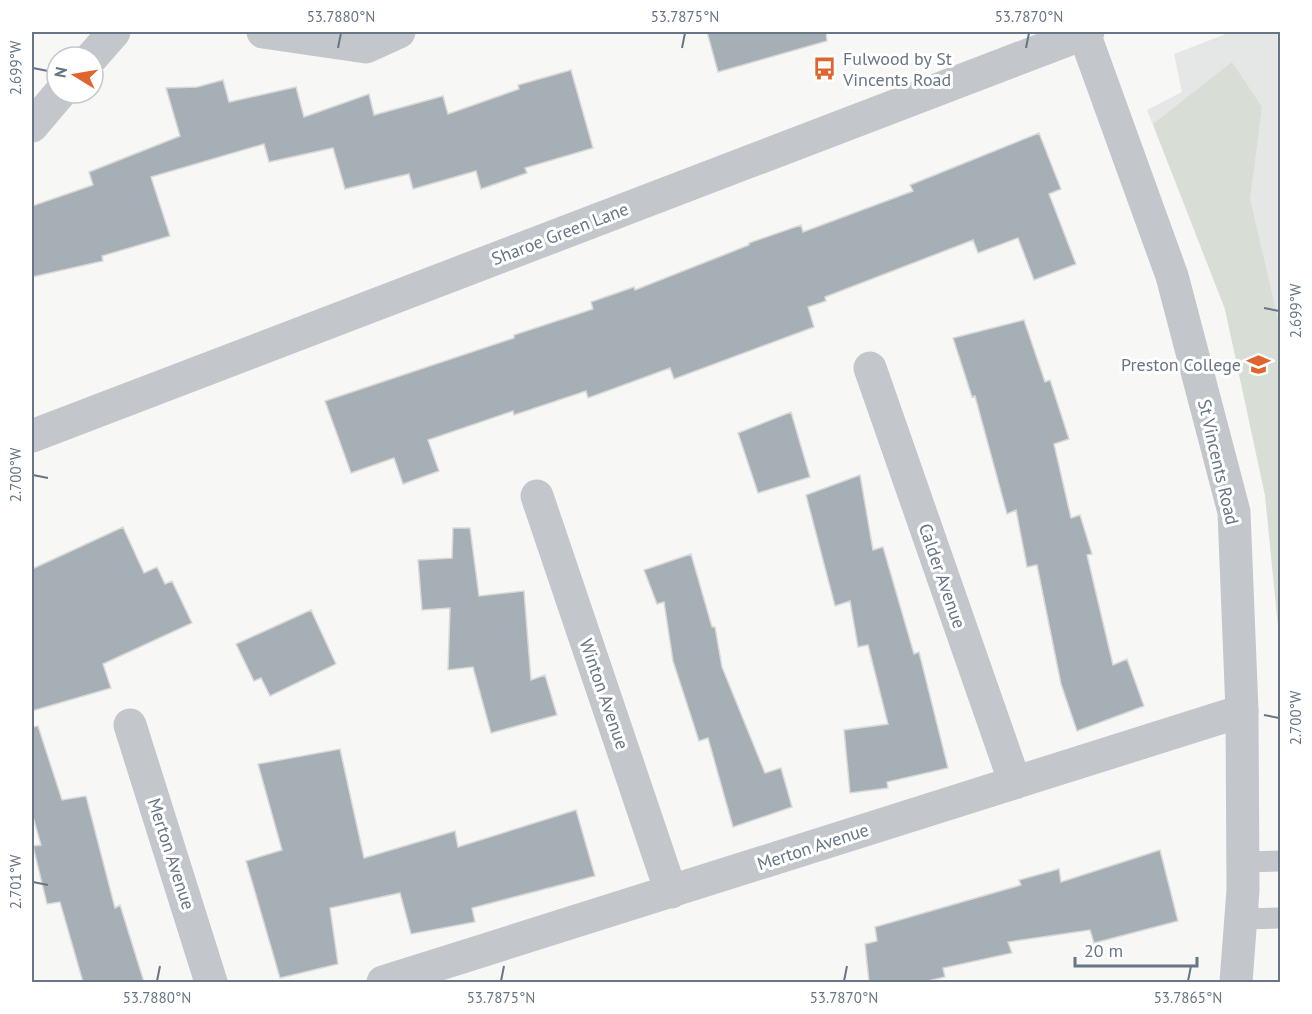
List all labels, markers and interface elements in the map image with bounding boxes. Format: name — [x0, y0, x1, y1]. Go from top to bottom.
text: 53.7880°N — [307, 7, 375, 26]
text: 53.7875°N — [651, 7, 719, 26]
text: 53.7870°N — [995, 7, 1063, 26]
text: 2.699°W — [6, 40, 25, 95]
north arrow — [45, 45, 105, 105]
place label: Fulwood by St Vincents Road — [842, 47, 952, 91]
bus stop icon: Fulwood by St Vincents Road — [812, 56, 838, 82]
text: N — [49, 65, 71, 79]
street label: Sharoe Green Lane — [488, 197, 632, 270]
text: 2.699°W — [1286, 283, 1305, 338]
school or university icon: Preston College — [1246, 352, 1272, 378]
place label: Preston College — [1121, 353, 1241, 376]
street label: St Vincents Road — [1193, 397, 1244, 527]
text: 2.700°W — [6, 447, 25, 502]
street label: Calder Avenue — [914, 520, 971, 631]
street label: Winton Avenue — [575, 636, 634, 752]
text: 2.700°W — [1286, 690, 1305, 745]
street label: Merton Avenue — [143, 795, 200, 913]
street label: Merton Avenue — [754, 818, 872, 875]
text: 2.701°W — [6, 854, 25, 909]
scale bar — [1075, 930, 1196, 968]
text: 20 m — [1084, 939, 1123, 962]
text: 53.7880°N — [123, 988, 191, 1007]
text: 53.7875°N — [467, 988, 535, 1007]
text: 53.7870°N — [810, 988, 878, 1007]
text: 53.7865°N — [1154, 988, 1222, 1007]

